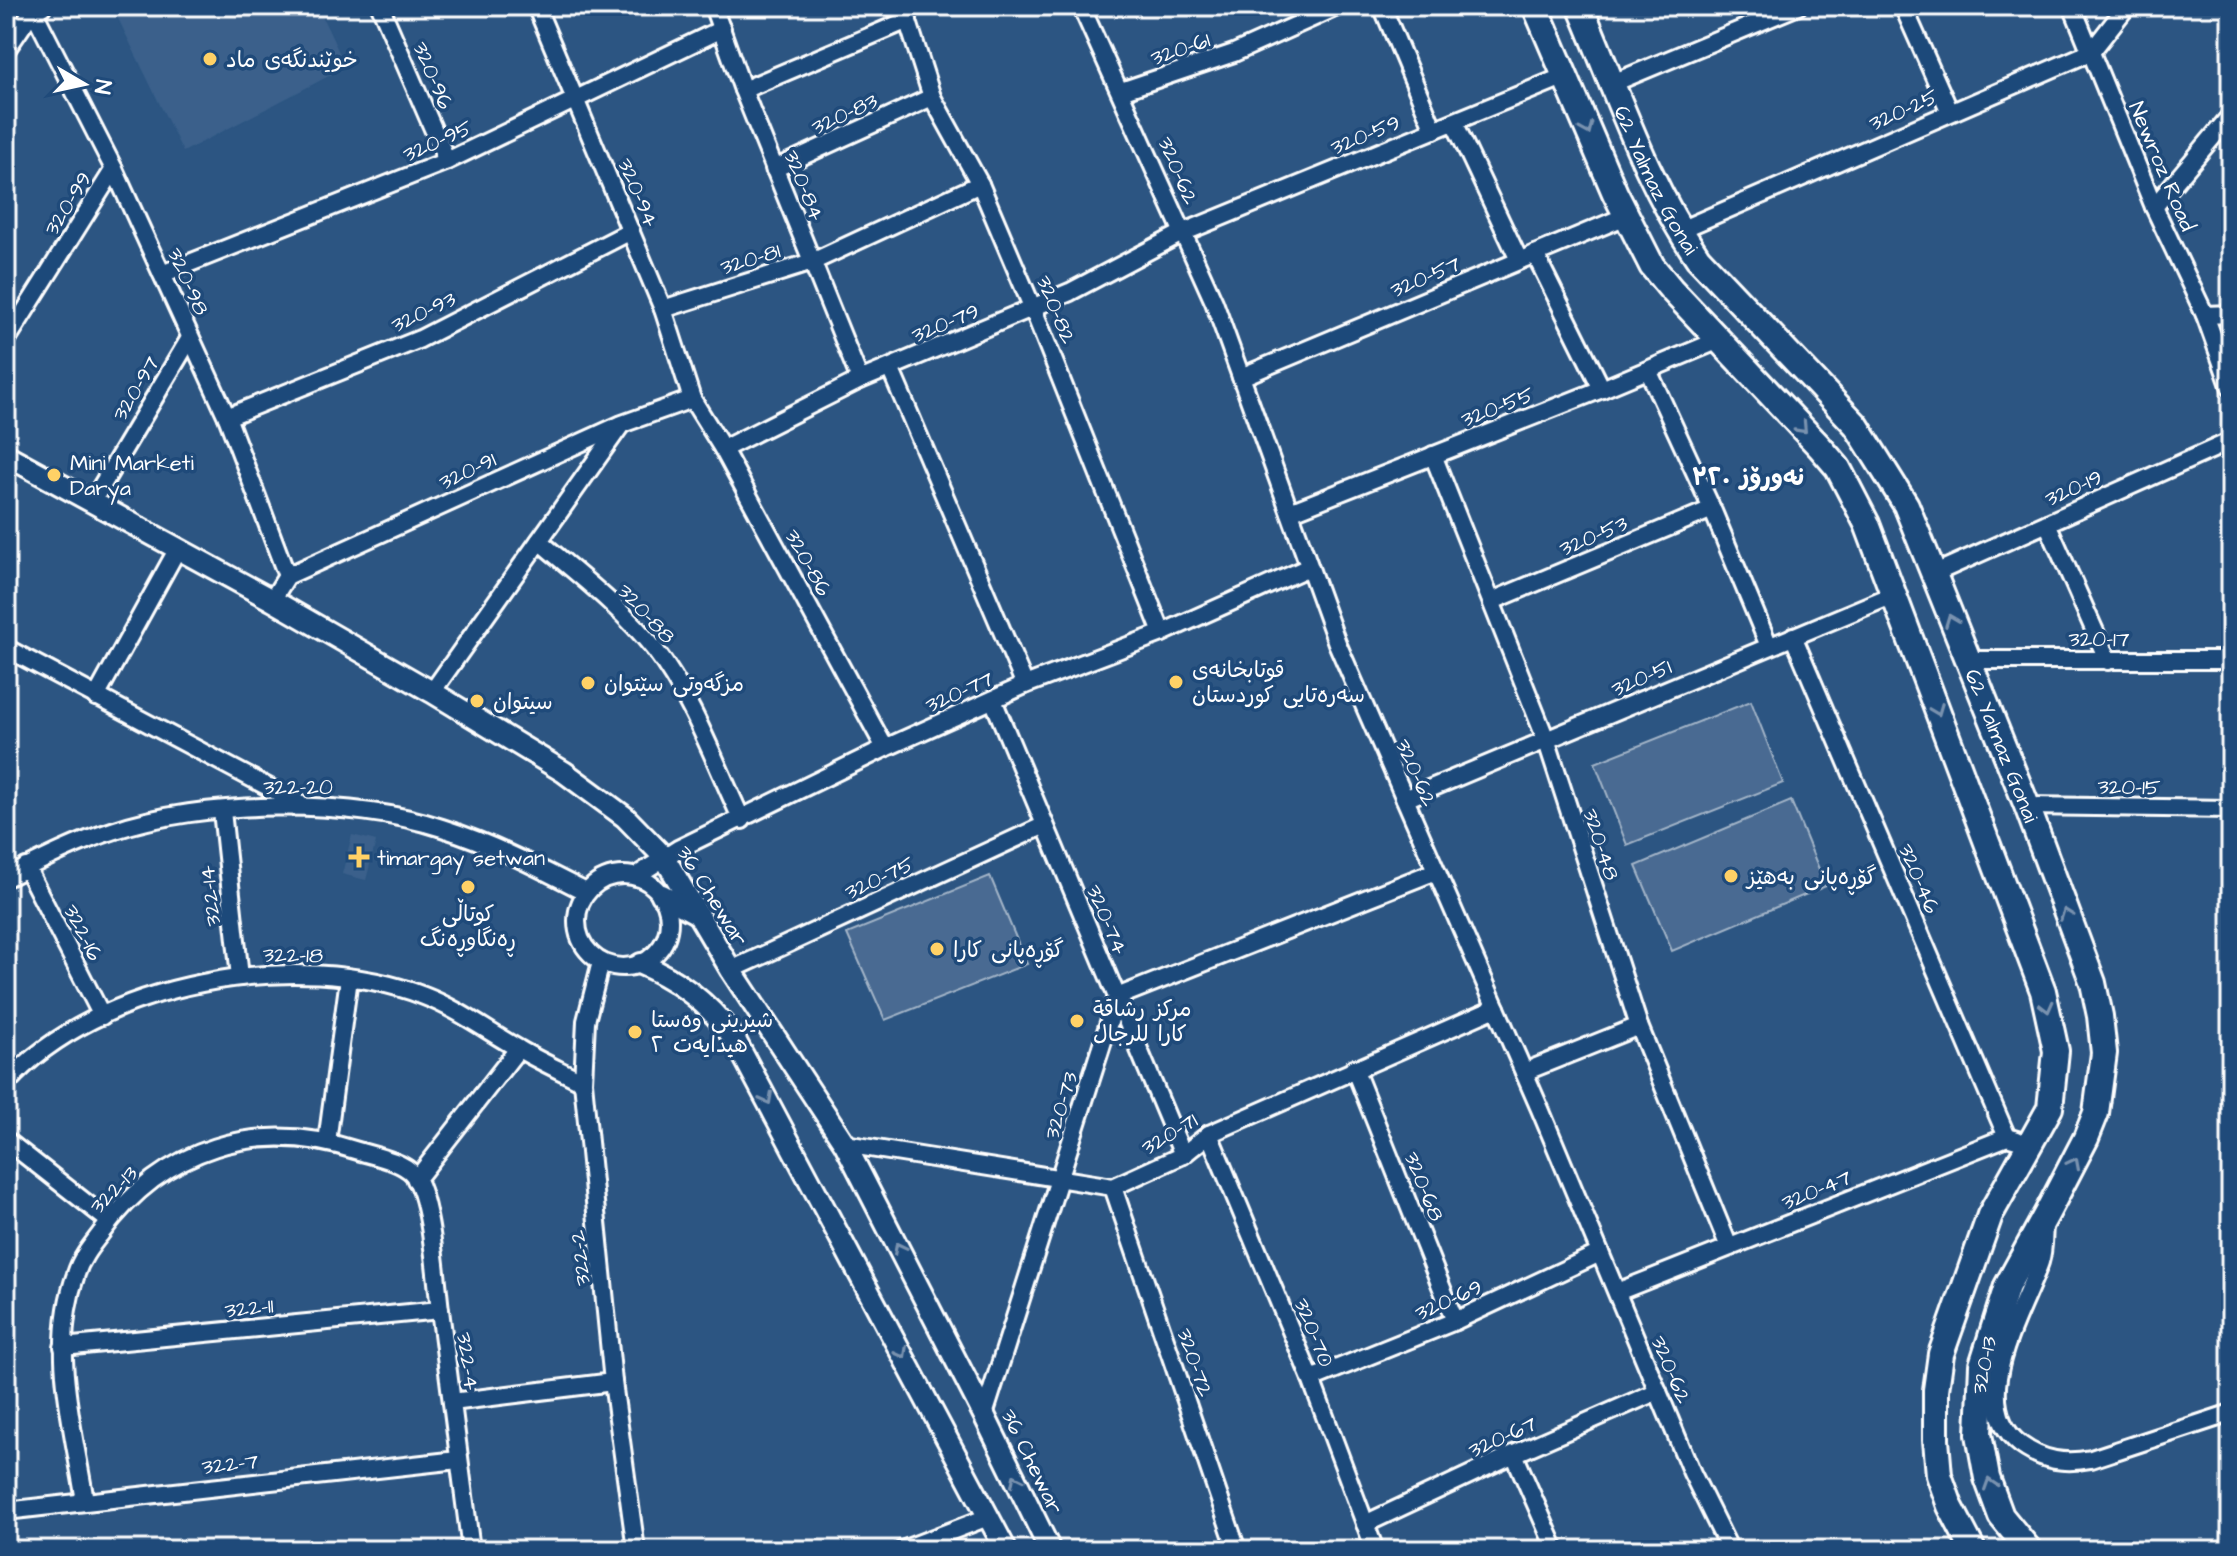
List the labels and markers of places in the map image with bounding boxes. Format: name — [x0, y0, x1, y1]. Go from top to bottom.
place label: خوێندنگەی ماد — [226, 45, 358, 76]
marker: خوێندنگەی ماد — [201, 50, 219, 68]
place label: Mini Marketi Darya — [70, 448, 194, 505]
marker: Mini Marketi Darya — [45, 466, 63, 484]
place label: قوتابخانەی سەرەتایی کوردستان — [1192, 655, 1365, 711]
place label: مزگەوتی سێتوان — [604, 669, 744, 700]
marker: قوتابخانەی سەرەتایی کوردستان — [1167, 673, 1185, 691]
marker: مزگەوتی سێتوان — [579, 674, 597, 692]
place label: سيتوان — [493, 687, 553, 718]
marker: سيتوان — [468, 692, 486, 710]
place label: timargay setwan — [377, 843, 545, 875]
marker: timargay setwan — [348, 846, 370, 868]
place label: گۆڕەپانی بەهێز — [1745, 862, 1877, 895]
marker: گۆڕەپانی بەهێز — [1722, 867, 1740, 885]
marker: کوتاڵی ڕەنگاوڕەنگ — [459, 878, 477, 896]
place label: کوتاڵی ڕەنگاوڕەنگ — [420, 898, 516, 957]
place label: گۆڕەپانی کارا — [953, 935, 1064, 968]
marker: گۆڕەپانی کارا — [928, 940, 946, 958]
place label: مركز رشاقة كارا للرجال — [1093, 994, 1192, 1050]
place label: شیرینی وەستا هیدایەت ٢ — [651, 1005, 773, 1061]
marker: مركز رشاقة كارا للرجال — [1068, 1012, 1086, 1030]
marker: شیرینی وەستا هیدایەت ٢ — [626, 1023, 644, 1041]

